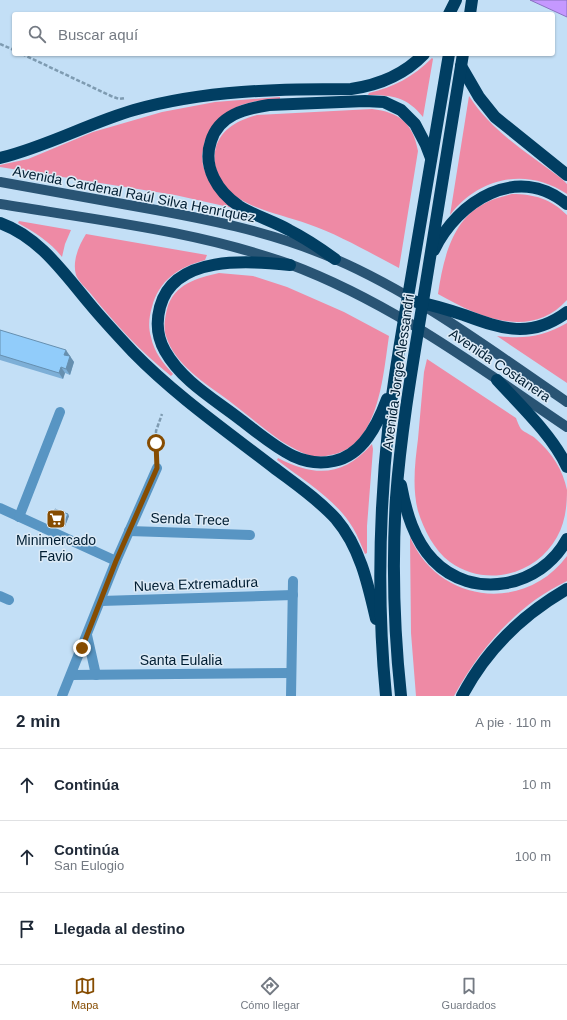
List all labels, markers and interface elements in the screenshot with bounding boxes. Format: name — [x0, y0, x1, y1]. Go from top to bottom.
search box — [12, 12, 555, 56]
icon: search — [26, 23, 48, 45]
text: Buscar aquí — [58, 26, 138, 43]
street label: Avenida Cardenal Raúl Silva Henríquez — [12, 163, 256, 225]
street label: Avenida Jorge Alessandri — [379, 293, 417, 451]
street label: Avenida Costanera — [446, 325, 554, 405]
route start — [147, 434, 165, 452]
supermarket icon: Minimercado Favio — [45, 508, 67, 530]
street label: Senda Trece — [150, 510, 230, 528]
place label: Minimercado Favio — [16, 532, 96, 564]
street label: Nueva Extremadura — [134, 574, 259, 594]
route end — [73, 639, 91, 657]
street label: Santa Eulalia — [140, 652, 222, 668]
text: 2 min — [16, 712, 60, 731]
text: A pie · 110 m — [475, 715, 551, 730]
icon: ahead — [16, 774, 38, 796]
text: Continúa — [54, 776, 119, 793]
text: 10 m — [522, 777, 551, 792]
text: Continúa — [54, 841, 119, 858]
icon: ahead — [16, 846, 38, 868]
text: 100 m — [515, 849, 551, 864]
text: San Eulogio — [54, 858, 124, 873]
icon: arrive — [16, 918, 38, 940]
text: Llegada al destino — [54, 920, 185, 937]
tab: Mapa — [71, 975, 98, 1011]
tab: Cómo llegar — [240, 975, 300, 1011]
tab: Guardados — [442, 975, 496, 1011]

